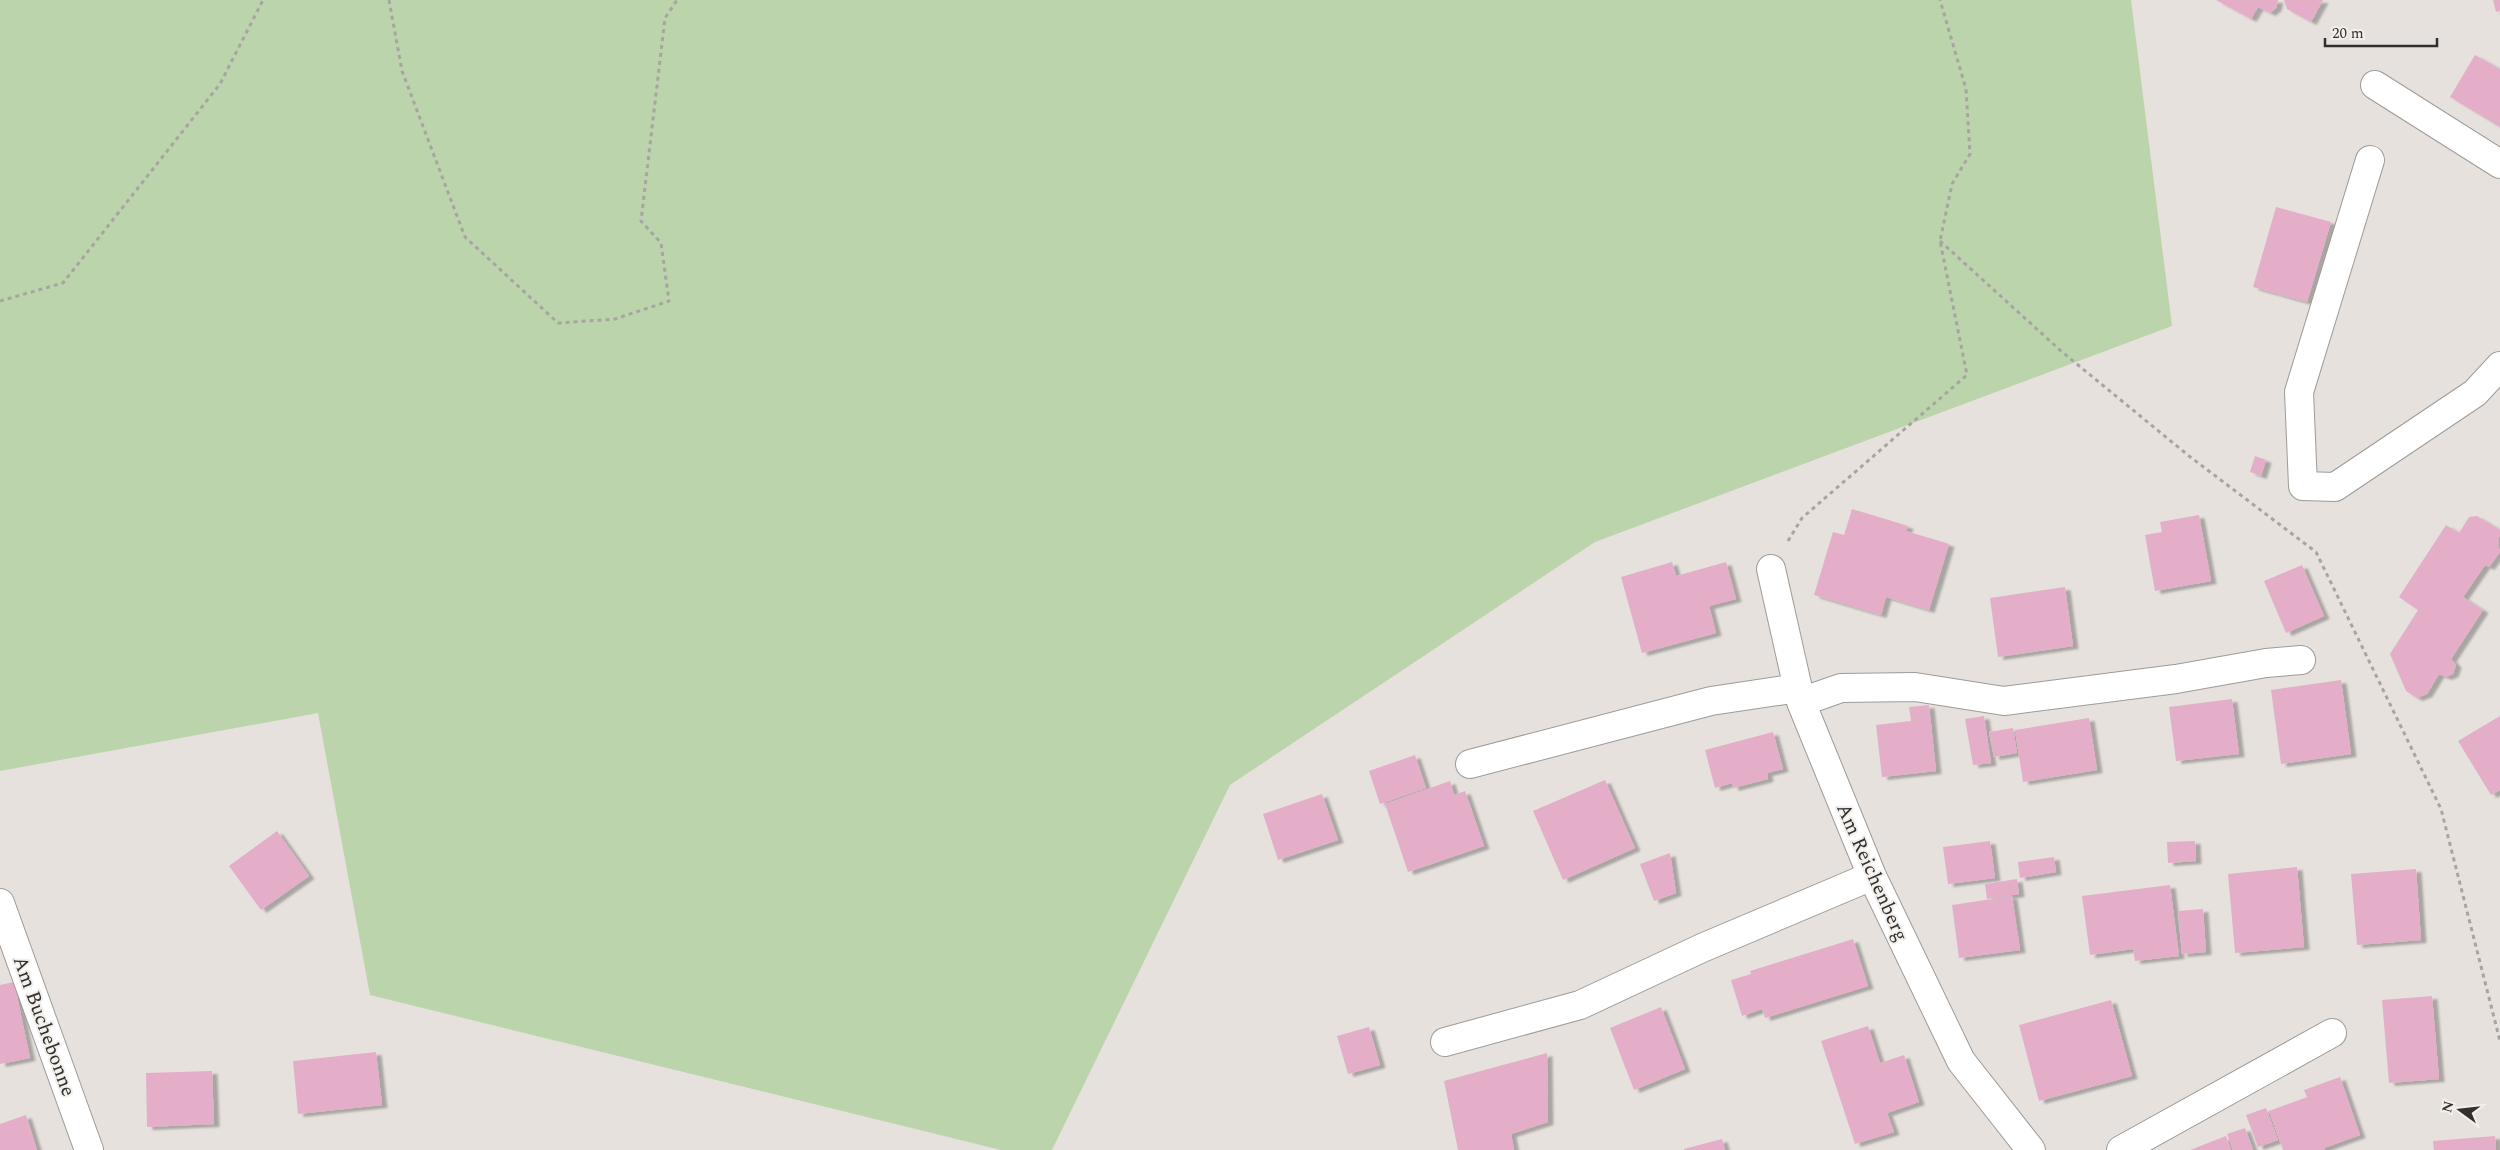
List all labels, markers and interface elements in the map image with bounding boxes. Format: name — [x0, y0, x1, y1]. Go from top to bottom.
scale bar — [2325, 15, 2438, 47]
text: 20 m — [2332, 22, 2364, 45]
street label: Am Reichenberg — [1828, 798, 1916, 946]
street label: Am Buchebonne — [5, 952, 83, 1101]
north arrow — [2435, 1085, 2485, 1135]
text: N — [2436, 1099, 2460, 1115]

